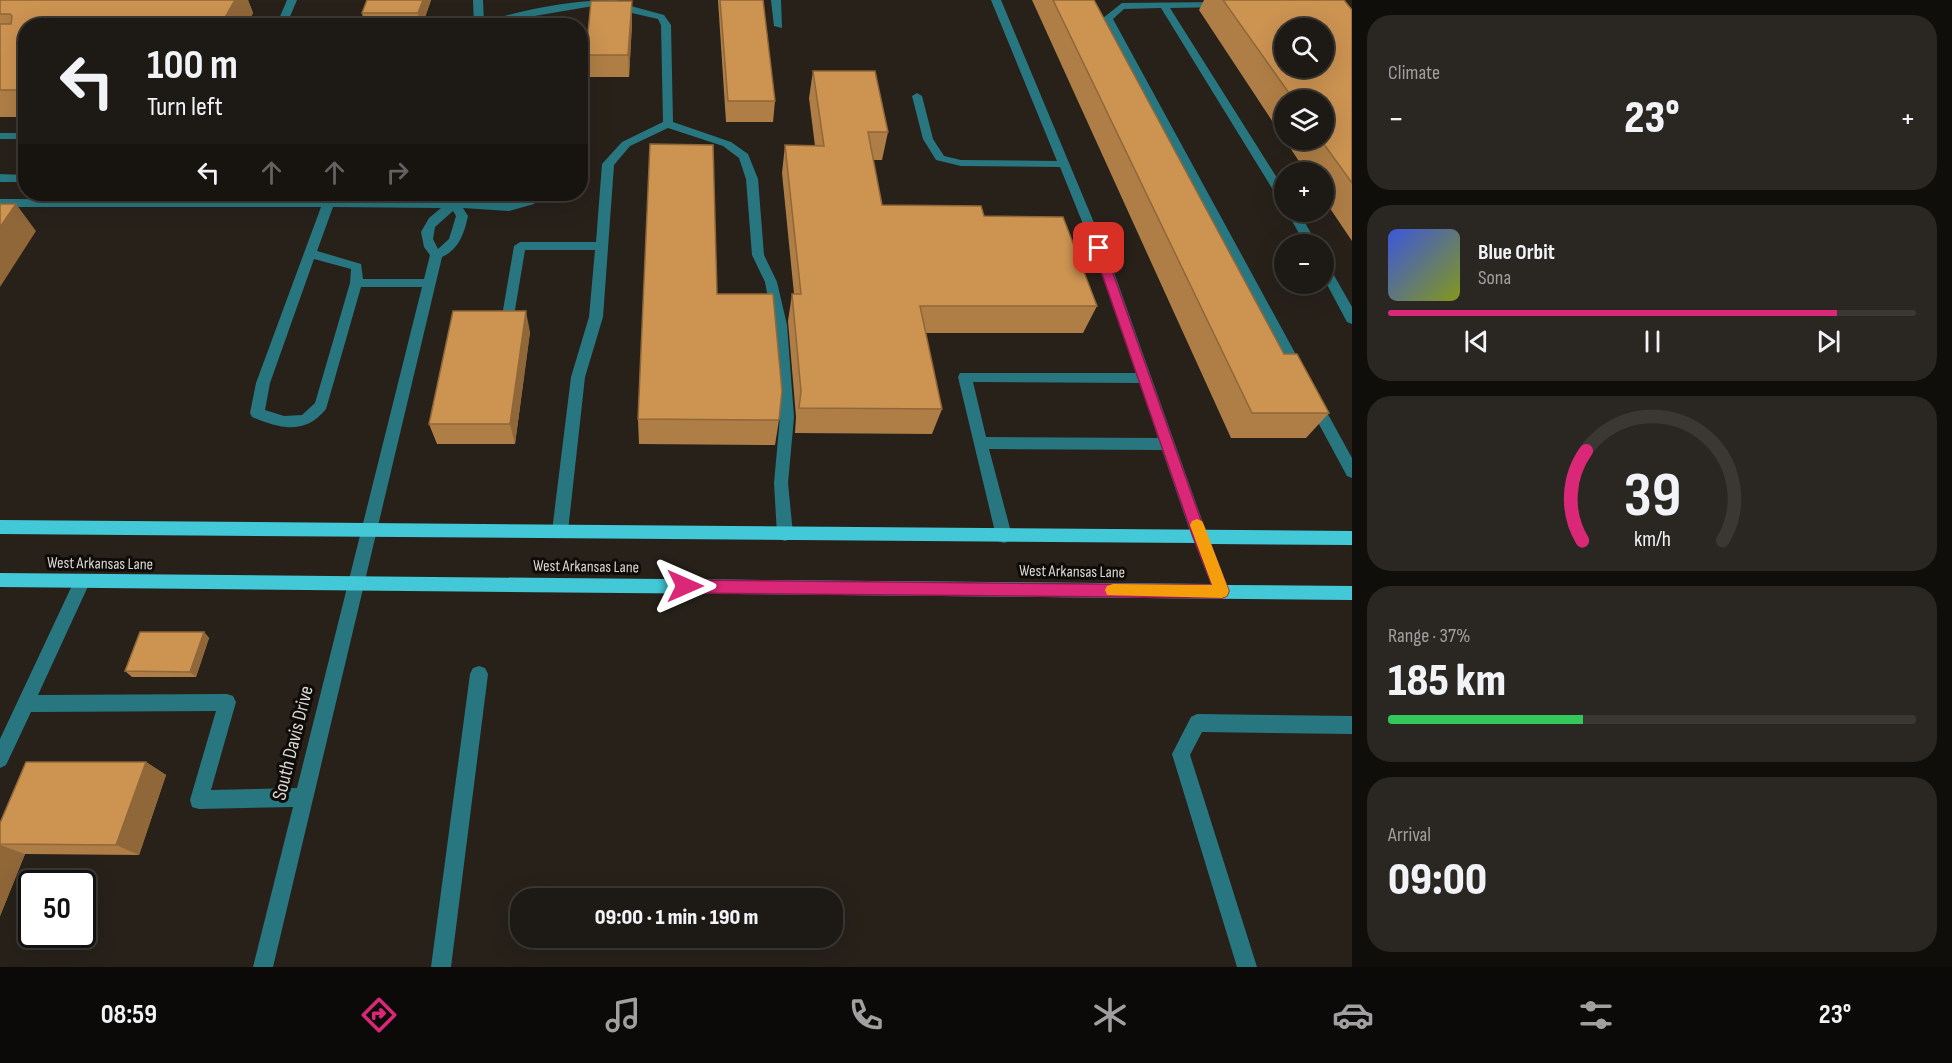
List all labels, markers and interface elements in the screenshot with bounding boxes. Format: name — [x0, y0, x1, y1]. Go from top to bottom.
map controls — [1274, 18, 1334, 294]
button: search — [1274, 18, 1334, 78]
text: 100 m — [147, 40, 238, 91]
icon: left — [48, 42, 126, 120]
text: Climate — [1388, 61, 1440, 85]
button: layers — [1274, 90, 1334, 150]
text: Turn left — [147, 91, 223, 123]
text: 23° — [1624, 91, 1680, 146]
text: − — [1388, 99, 1404, 139]
text: + — [1900, 99, 1916, 139]
icon: left — [192, 156, 225, 189]
icon: ahead — [255, 156, 288, 189]
icon: ahead — [318, 156, 351, 189]
icon: right — [381, 156, 414, 189]
button: + — [1274, 162, 1334, 222]
pin — [1073, 222, 1124, 273]
icon: arrive — [1082, 231, 1115, 264]
button: − — [1274, 234, 1334, 294]
text: Blue Orbit — [1478, 239, 1555, 266]
text: Sona — [1478, 266, 1511, 290]
icon: previous — [1460, 325, 1493, 358]
icon: pause — [1636, 325, 1669, 358]
icon: next — [1812, 325, 1845, 358]
text: 39 — [1623, 459, 1681, 534]
text: km/h — [1633, 527, 1671, 552]
street label: West Arkansas Lane — [47, 554, 153, 574]
position arrow — [653, 554, 717, 618]
street label: West Arkansas Lane — [533, 557, 639, 577]
street label: West Arkansas Lane — [1019, 562, 1125, 582]
text: Range · 37% — [1388, 624, 1470, 648]
text: 185 km — [1388, 654, 1506, 709]
street label: South Davis Drive — [267, 683, 319, 803]
text: Arrival — [1388, 823, 1431, 847]
text: 09:00 — [1388, 853, 1487, 908]
speed limit sign: 50 — [18, 870, 96, 948]
text: 09:00 · 1 min · 190 m — [595, 904, 758, 931]
icon: directions — [358, 994, 400, 1036]
icon: music — [602, 994, 644, 1036]
icon: phone — [845, 994, 887, 1036]
icon: climate — [1089, 994, 1131, 1036]
icon: car — [1332, 994, 1374, 1036]
icon: filters — [1575, 994, 1617, 1036]
text: 08:59 — [101, 999, 157, 1031]
text: 23° — [1819, 999, 1851, 1031]

